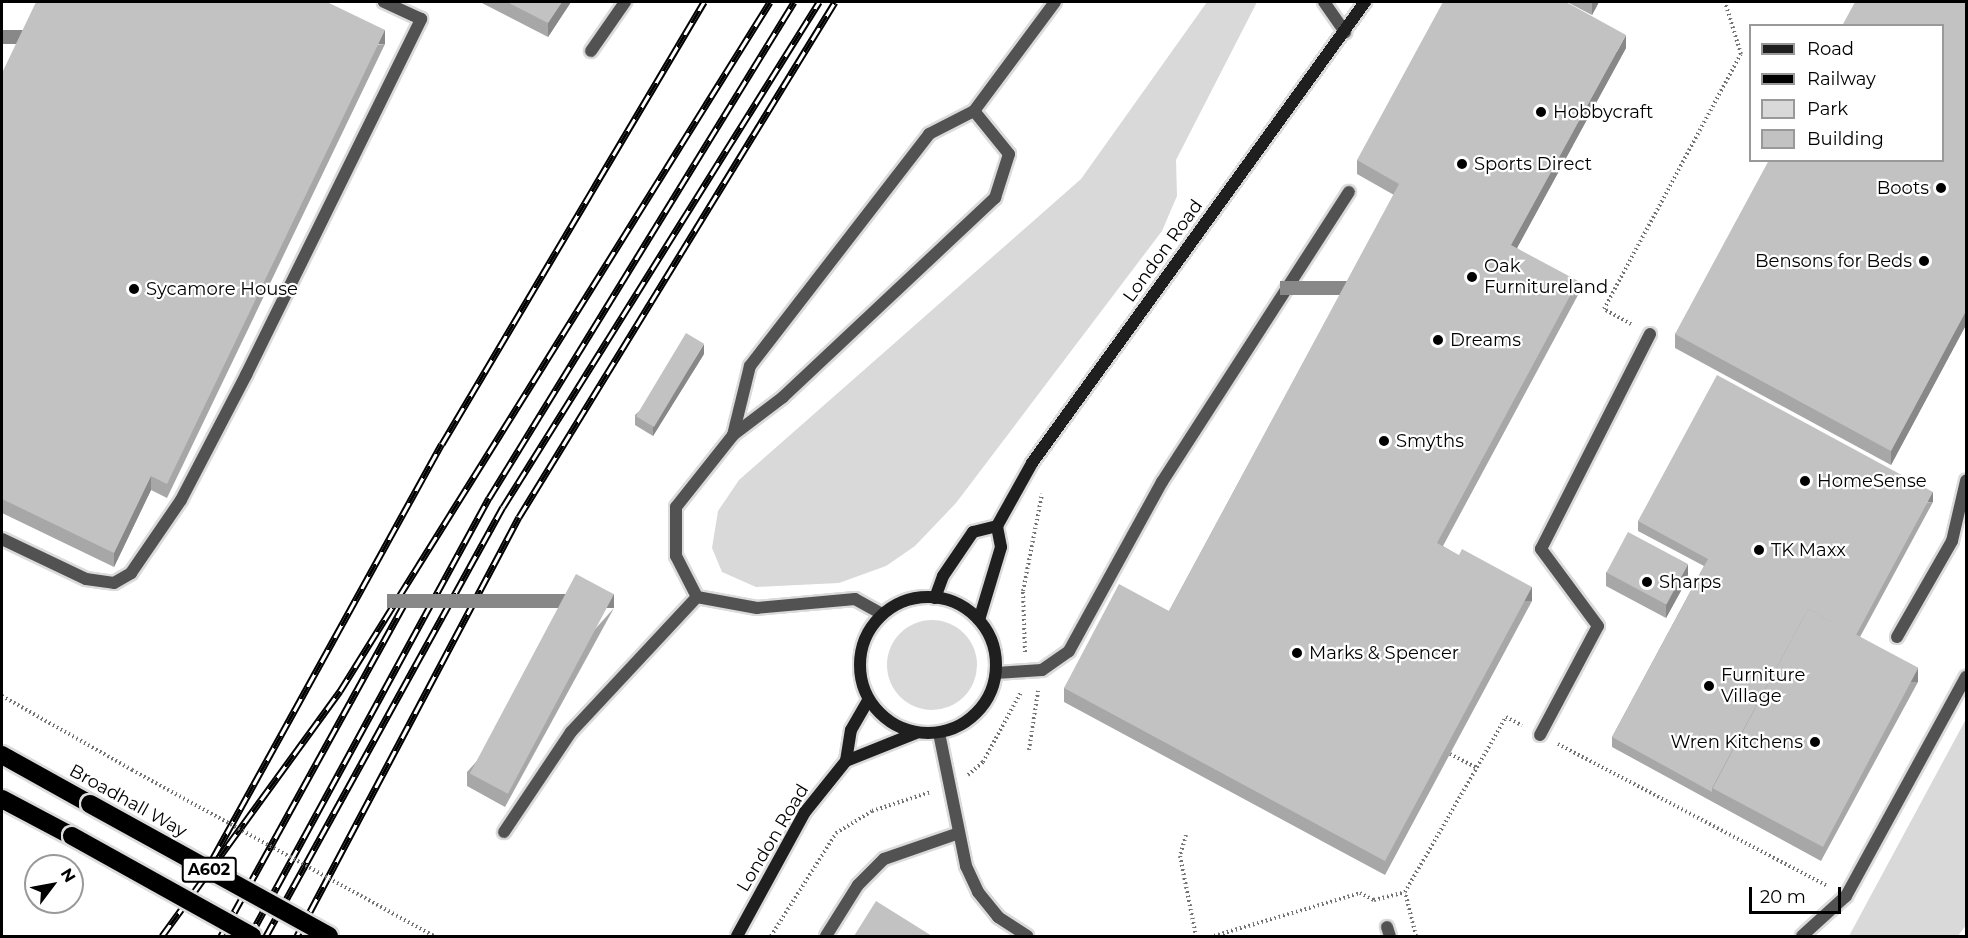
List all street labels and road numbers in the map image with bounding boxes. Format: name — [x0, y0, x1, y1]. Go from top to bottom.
street label: London Road — [1119, 196, 1207, 306]
street label: Broadhall Way — [66, 760, 190, 842]
street label: London Road — [732, 780, 814, 896]
road number: A602 — [180, 857, 238, 883]

